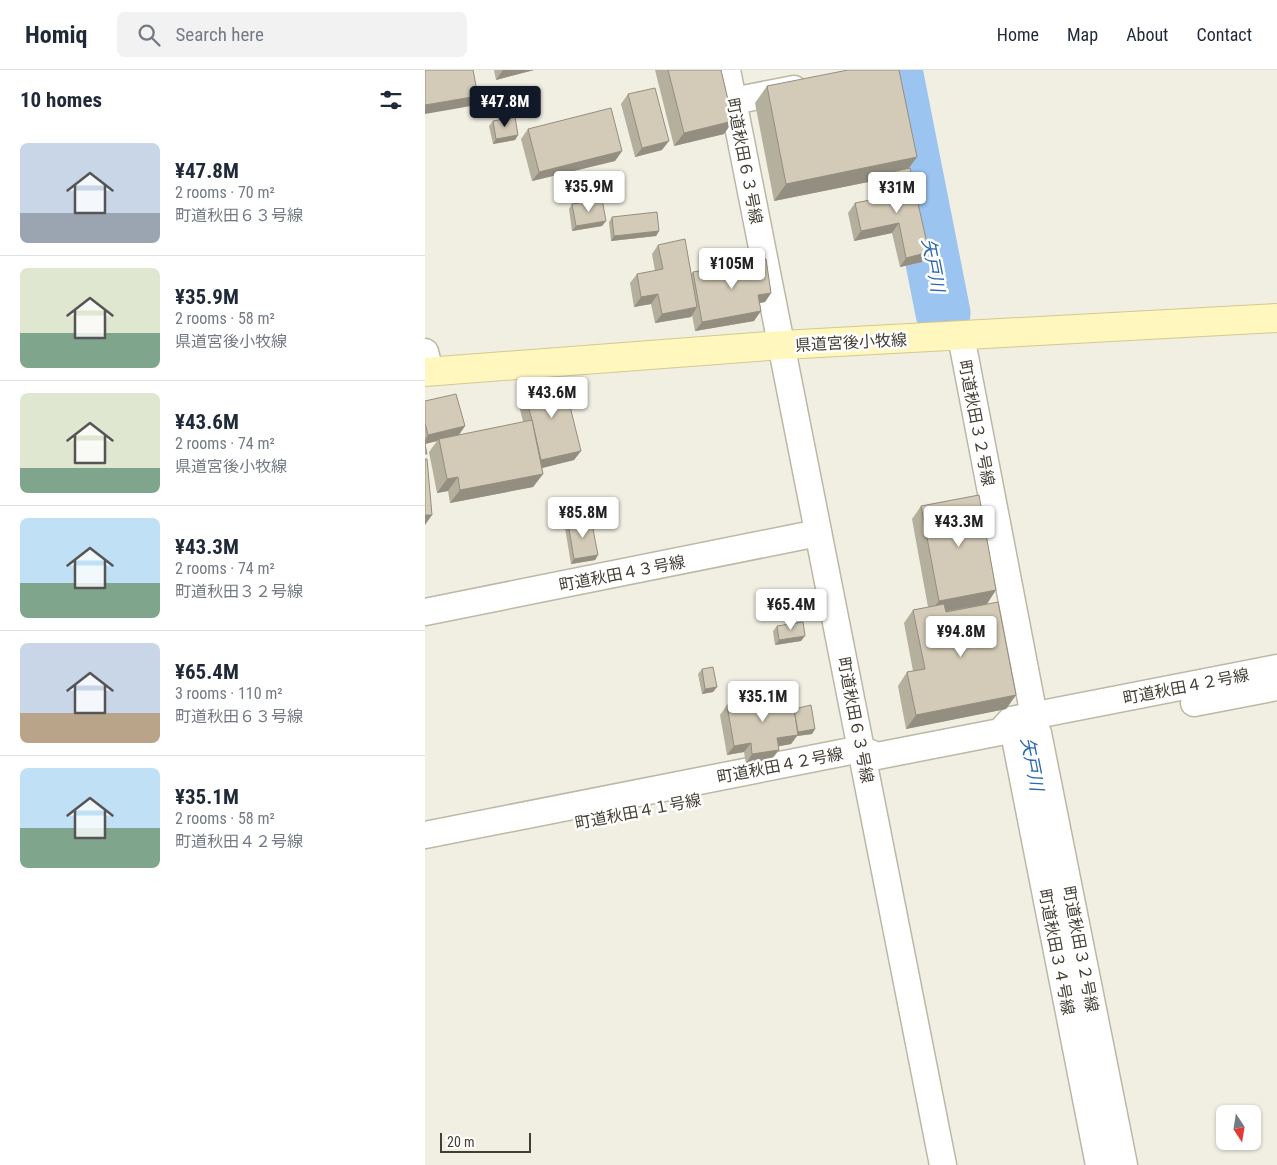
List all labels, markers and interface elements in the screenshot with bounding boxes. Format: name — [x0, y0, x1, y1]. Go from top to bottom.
search box — [117, 12, 467, 57]
text: Homiq — [25, 21, 87, 49]
icon: search — [135, 21, 163, 49]
text: Search here — [175, 23, 264, 46]
text: Home — [997, 24, 1039, 45]
text: Map — [1067, 24, 1098, 45]
text: About — [1126, 24, 1168, 45]
text: Contact — [1196, 24, 1252, 45]
pin: ¥47.8M — [464, 85, 546, 128]
icon: filters — [377, 86, 405, 114]
text: 10 homes — [20, 88, 102, 112]
text: ¥47.8M — [481, 92, 529, 111]
street label: 町道秋田６３号線 — [723, 96, 766, 226]
text: ¥47.8M — [175, 159, 239, 183]
icon: home — [60, 163, 120, 223]
pin: ¥35.9M — [548, 170, 630, 213]
pin: ¥31M — [867, 172, 927, 214]
text: ¥35.9M — [565, 177, 613, 196]
text: ¥31M — [879, 178, 915, 197]
text: 2 rooms · 70 m² — [175, 183, 275, 202]
text: 町道秋田６３号線 — [175, 206, 303, 225]
water label: 矢戸川 — [918, 236, 949, 295]
pin: ¥105M — [697, 248, 767, 290]
text: ¥105M — [710, 254, 754, 273]
text: ¥35.9M — [175, 285, 239, 309]
icon: home — [60, 288, 120, 348]
text: 2 rooms · 58 m² — [175, 309, 275, 328]
street label: 県道宮後小牧線 — [795, 330, 907, 355]
text: 県道宮後小牧線 — [175, 332, 287, 351]
street label: 町道秋田３２号線 — [955, 358, 998, 488]
pin: ¥43.6M — [511, 376, 593, 419]
text: ¥43.6M — [528, 383, 576, 402]
text: ¥43.6M — [175, 410, 239, 434]
icon: home — [60, 413, 120, 473]
text: 2 rooms · 74 m² — [175, 434, 275, 453]
text: 県道宮後小牧線 — [175, 457, 287, 476]
pin: ¥85.8M — [542, 496, 624, 539]
text: ¥85.8M — [559, 503, 607, 522]
pin: ¥43.3M — [918, 506, 1000, 548]
text: ¥43.3M — [935, 512, 983, 531]
text: ¥43.3M — [175, 535, 239, 559]
icon: home — [60, 538, 120, 598]
street label: 町道秋田４３号線 — [557, 552, 687, 595]
text: 2 rooms · 74 m² — [175, 559, 275, 578]
text: 町道秋田３２号線 — [175, 582, 303, 601]
pin: ¥65.4M — [750, 588, 832, 631]
text: ¥65.4M — [767, 595, 815, 614]
pin: ¥94.8M — [920, 616, 1002, 658]
text: ¥94.8M — [937, 622, 985, 641]
street label: 町道秋田６３号線 — [834, 655, 877, 785]
text: ¥65.4M — [175, 660, 239, 684]
icon: home — [60, 663, 120, 723]
street label: 町道秋田４２号線 — [1121, 665, 1251, 708]
pin: ¥35.1M — [722, 680, 804, 723]
text: 3 rooms · 110 m² — [175, 684, 283, 703]
text: ¥35.1M — [739, 687, 787, 706]
text: 町道秋田６３号線 — [175, 707, 303, 726]
water label: 矢戸川 — [1017, 735, 1048, 794]
street label: 町道秋田４２号線 — [715, 744, 845, 787]
text: ¥35.1M — [175, 785, 239, 809]
icon: home — [60, 788, 120, 848]
street label: 町道秋田４１号線 — [573, 790, 703, 833]
text: 2 rooms · 58 m² — [175, 809, 275, 828]
text: 町道秋田４２号線 — [175, 832, 303, 851]
street label: 町道秋田３２号線 — [1059, 884, 1102, 1014]
street label: 町道秋田３４号線 — [1035, 887, 1078, 1017]
north arrow — [1216, 1105, 1261, 1150]
map controls — [1216, 1105, 1261, 1150]
scale bar — [440, 1130, 531, 1153]
text: 20 m — [447, 1134, 475, 1150]

